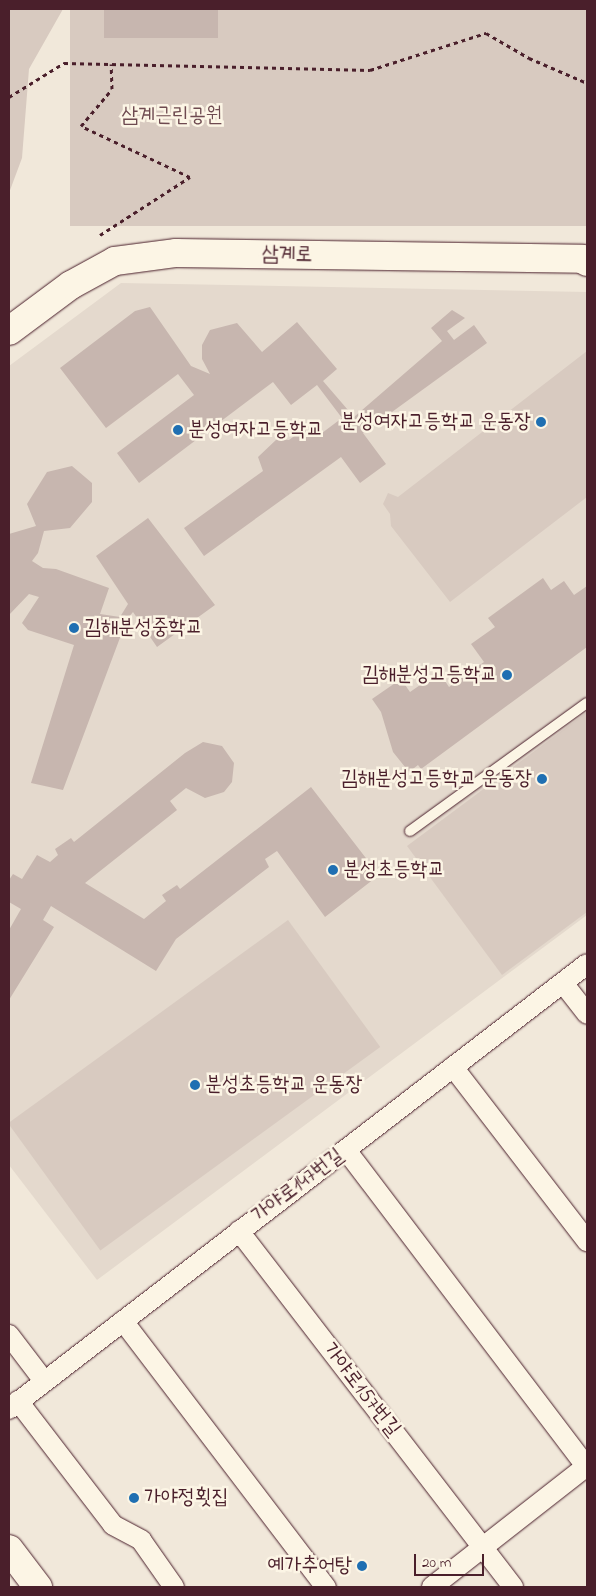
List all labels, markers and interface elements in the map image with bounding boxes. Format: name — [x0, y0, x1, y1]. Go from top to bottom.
park label: 삼계근린공원 — [121, 103, 223, 129]
street label: 삼계로 — [261, 242, 313, 268]
place label: 분성여자고등학교 운동장 — [340, 409, 531, 435]
marker: 분성여자고등학교 운동장 — [535, 416, 547, 428]
place label: 분성여자고등학교 — [188, 417, 323, 443]
marker: 분성여자고등학교 — [172, 424, 184, 436]
place label: 김해분성중학교 — [84, 615, 202, 641]
marker: 김해분성중학교 — [68, 622, 80, 634]
place label: 김해분성고등학교 — [362, 662, 497, 688]
marker: 김해분성고등학교 — [501, 669, 513, 681]
place label: 김해분성고등학교 운동장 — [341, 766, 532, 792]
marker: 김해분성고등학교 운동장 — [536, 773, 548, 785]
place label: 분성초등학교 — [343, 857, 444, 883]
marker: 분성초등학교 — [327, 864, 339, 876]
place label: 분성초등학교 운동장 — [205, 1072, 362, 1098]
marker: 분성초등학교 운동장 — [189, 1079, 201, 1091]
street label: 가야로147번길 — [247, 1143, 349, 1229]
street label: 가야로157번길 — [317, 1338, 405, 1442]
place label: 가야정횟집 — [144, 1485, 228, 1511]
marker: 가야정횟집 — [128, 1492, 140, 1504]
scale bar — [416, 1544, 486, 1576]
text: 20 m — [422, 1552, 451, 1574]
place label: 예가추어탕 — [268, 1553, 352, 1579]
marker: 예가추어탕 — [356, 1560, 368, 1572]

